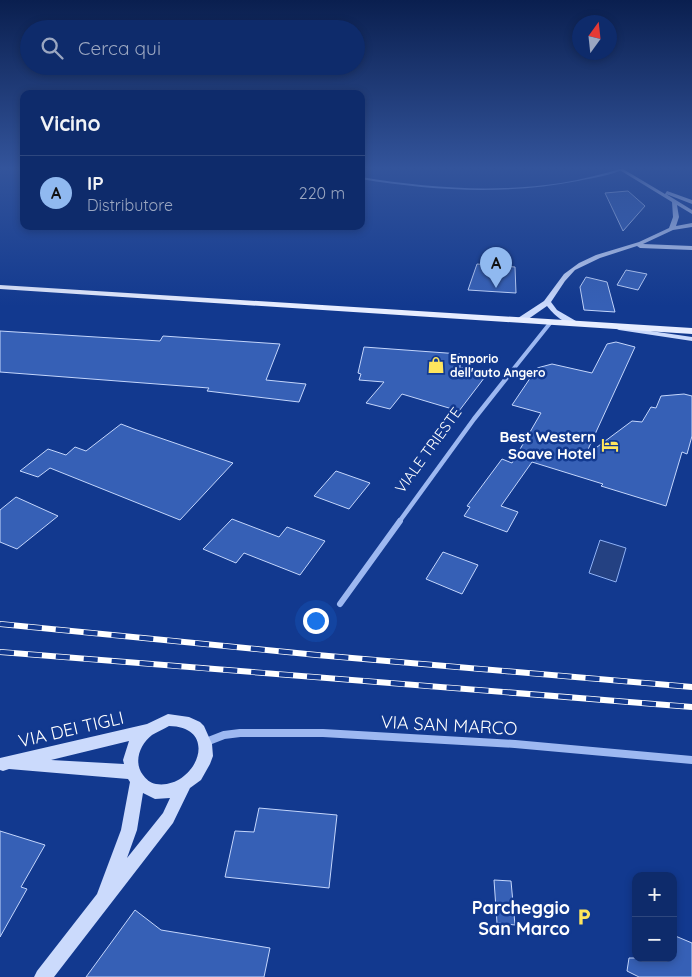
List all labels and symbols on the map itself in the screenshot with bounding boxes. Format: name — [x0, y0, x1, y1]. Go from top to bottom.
north arrow — [572, 15, 617, 60]
pin: A — [480, 247, 512, 288]
place label: Emporio dell'auto Angero — [450, 351, 546, 380]
shop icon: Emporio dell'auto Angero — [426, 355, 446, 375]
street label: VIALE TRIESTE — [391, 403, 465, 497]
place label: Best Western Soave Hotel — [499, 427, 596, 463]
hotel icon: Best Western Soave Hotel — [600, 435, 620, 455]
your location — [303, 608, 329, 634]
street label: VIA DEI TIGLI — [16, 706, 126, 752]
street label: VIA SAN MARCO — [380, 710, 518, 740]
place label: Parcheggio San Marco — [472, 896, 570, 940]
parking icon: Parcheggio San Marco — [574, 907, 594, 927]

